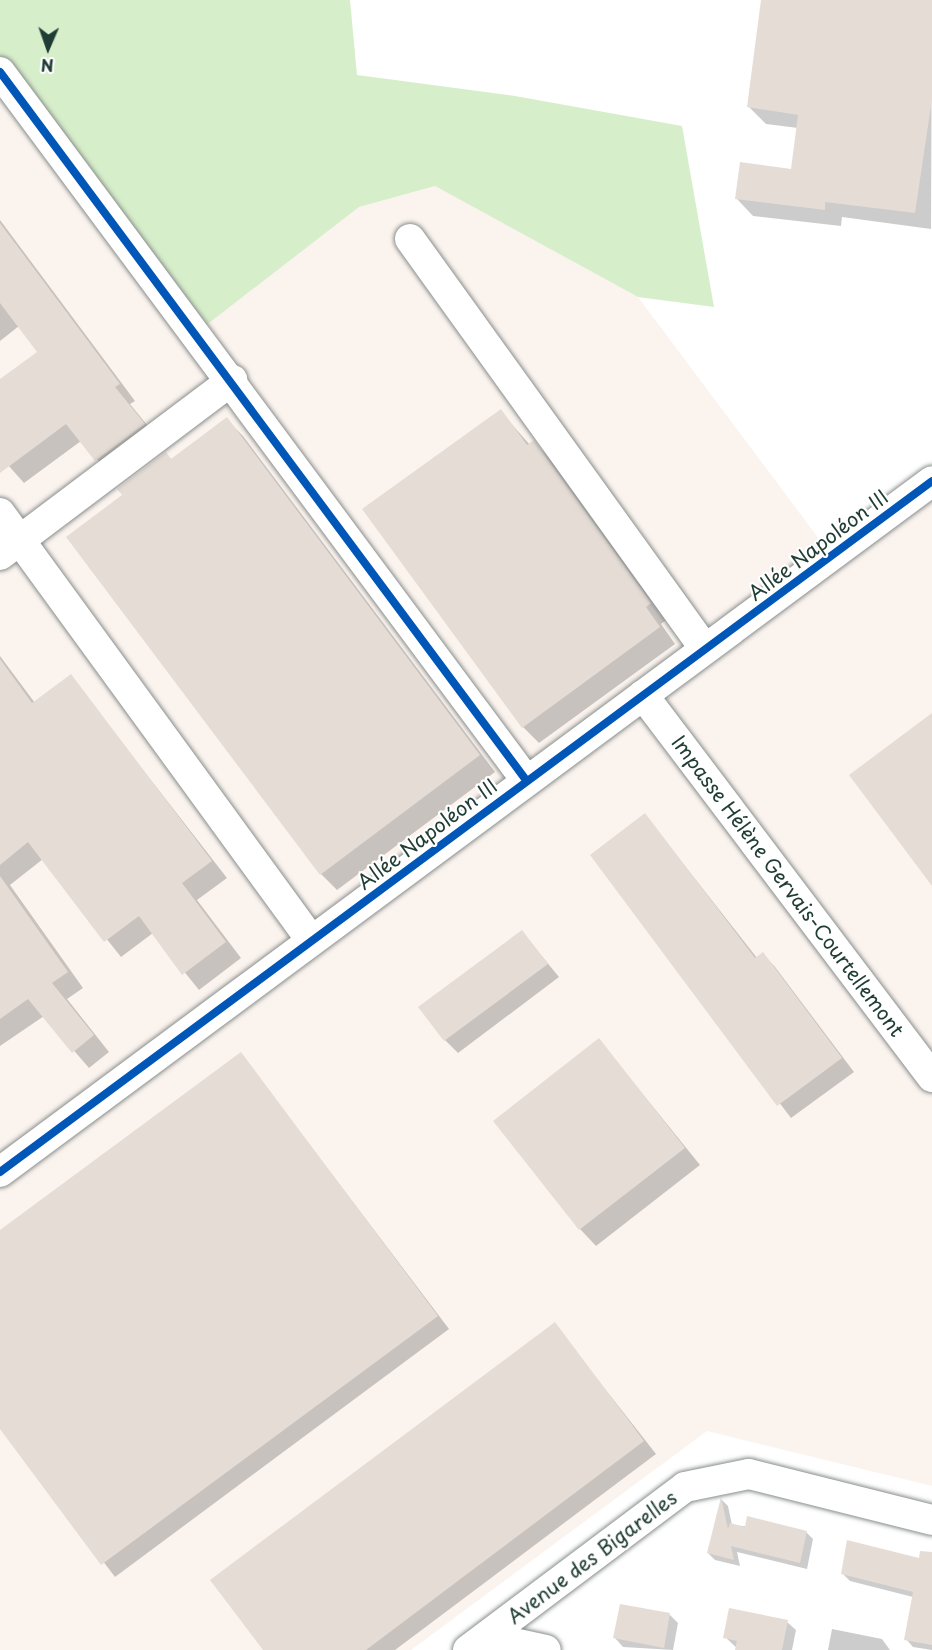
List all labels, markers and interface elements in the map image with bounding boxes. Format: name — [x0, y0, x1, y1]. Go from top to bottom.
north arrow — [18, 18, 78, 78]
text: N — [41, 54, 54, 78]
street label: Allée Napoléon III — [743, 484, 893, 606]
street label: Impasse Hélène Gervais-Courtellemont — [666, 730, 910, 1042]
street label: Allée Napoléon III — [352, 773, 502, 895]
street label: Avenue des Bigarelles — [502, 1485, 682, 1629]

